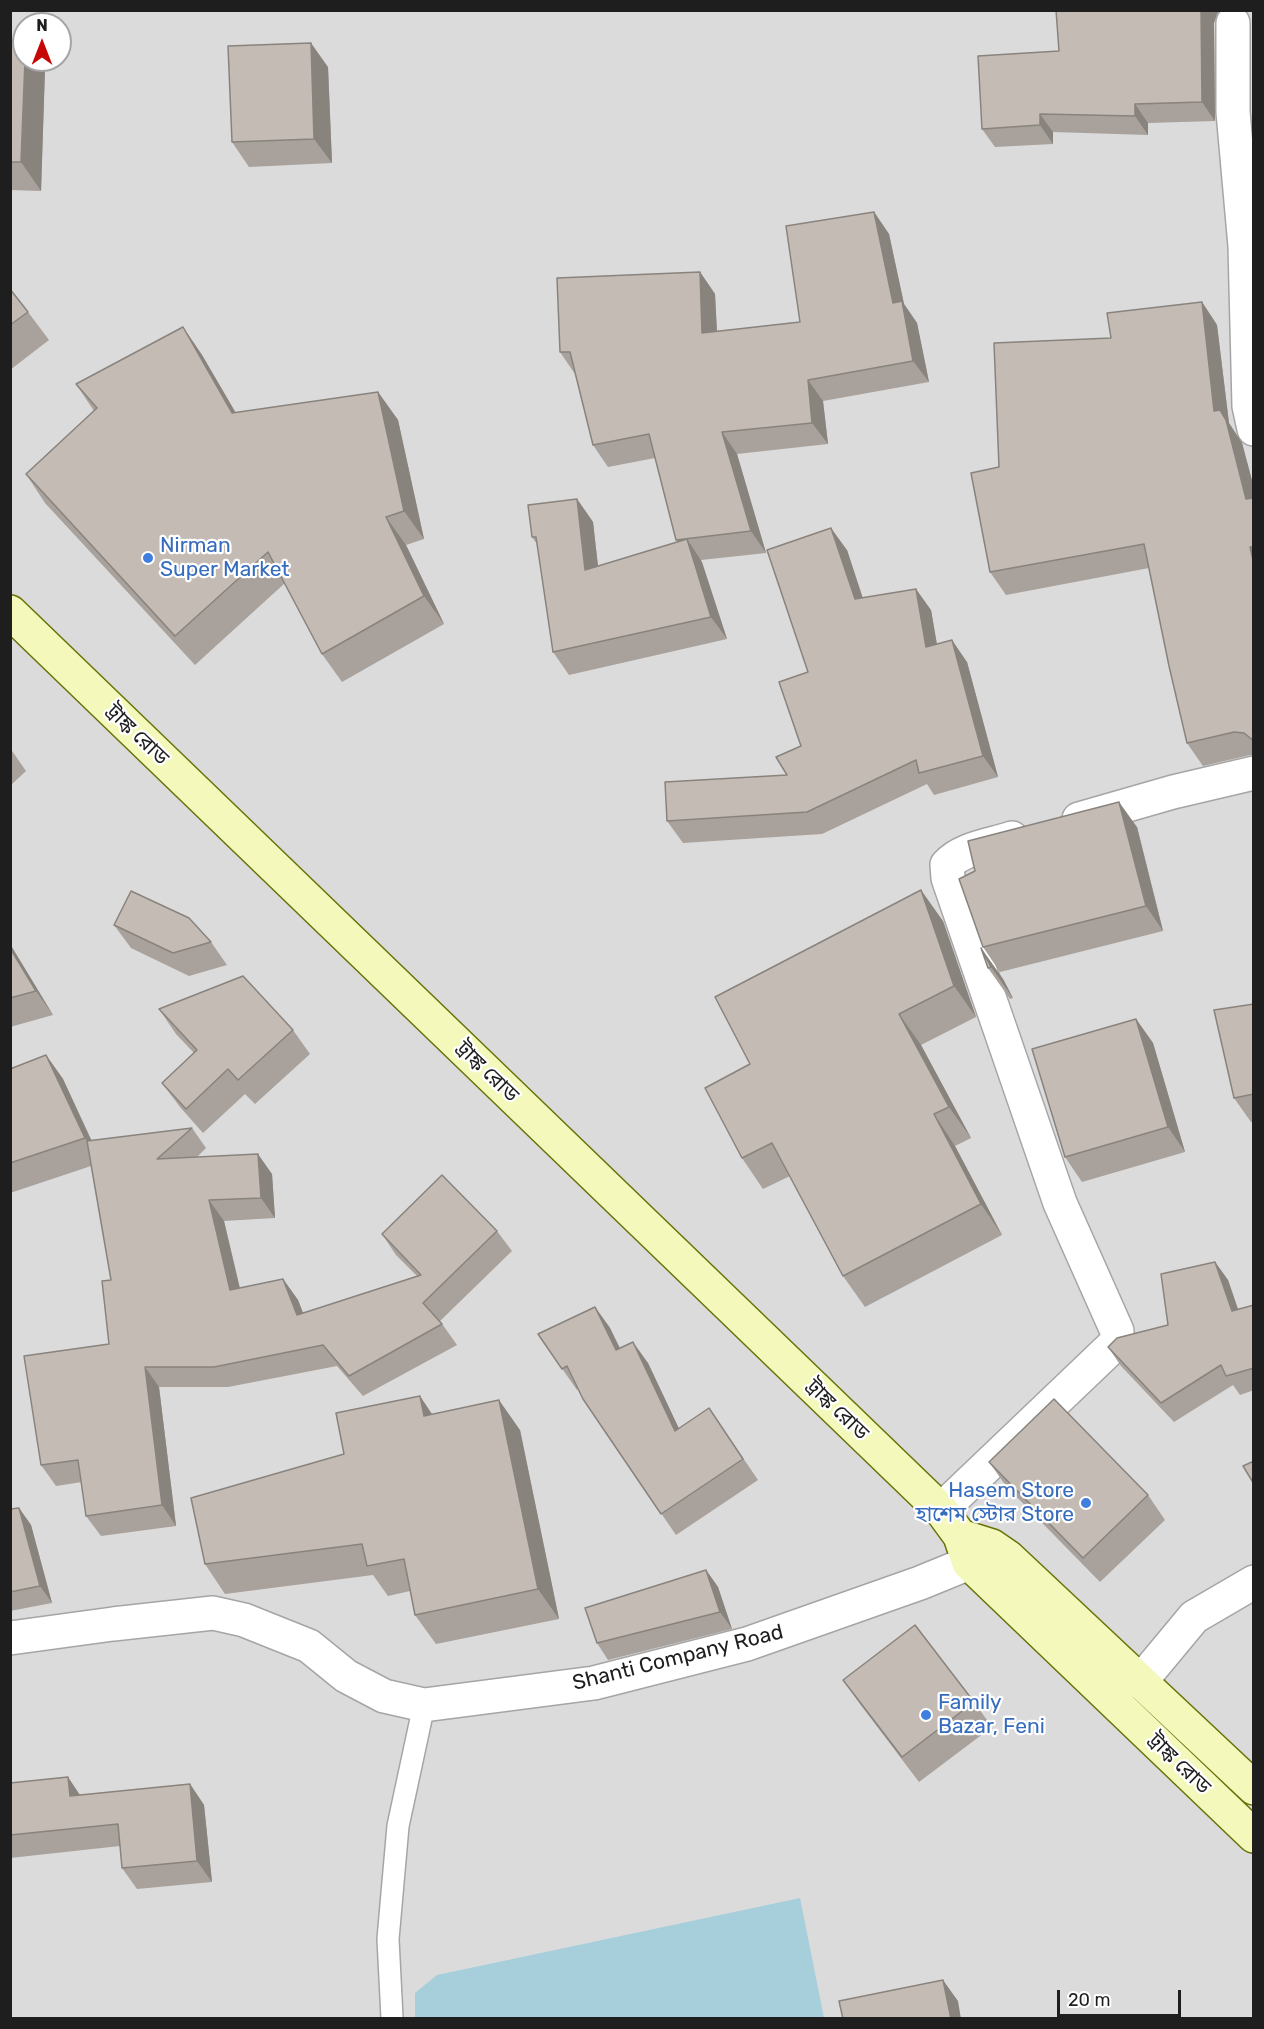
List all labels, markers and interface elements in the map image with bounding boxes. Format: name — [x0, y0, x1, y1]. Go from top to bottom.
north arrow — [12, 12, 72, 72]
text: N — [36, 16, 48, 35]
place label: Nirman Super Market — [160, 533, 290, 583]
marker: Nirman Super Market — [141, 551, 155, 565]
street label: ট্রাঙ্ক রোড — [100, 699, 174, 771]
street label: ট্রাঙ্ক রোড — [450, 1036, 524, 1108]
street label: ট্রাঙ্ক রোড — [800, 1374, 874, 1446]
place label: Hasem Store হাশেম স্টোর Store — [916, 1478, 1074, 1528]
marker: Hasem Store হাশেম স্টোর Store — [1079, 1496, 1093, 1510]
street label: Shanti Company Road — [570, 1620, 786, 1696]
place label: Family Bazar, Feni — [938, 1690, 1045, 1740]
marker: Family Bazar, Feni — [919, 1708, 933, 1722]
street label: ট্রাঙ্ক রোড — [1142, 1728, 1216, 1800]
scale bar — [1060, 1978, 1184, 2016]
text: 20 m — [1068, 1989, 1110, 2011]

